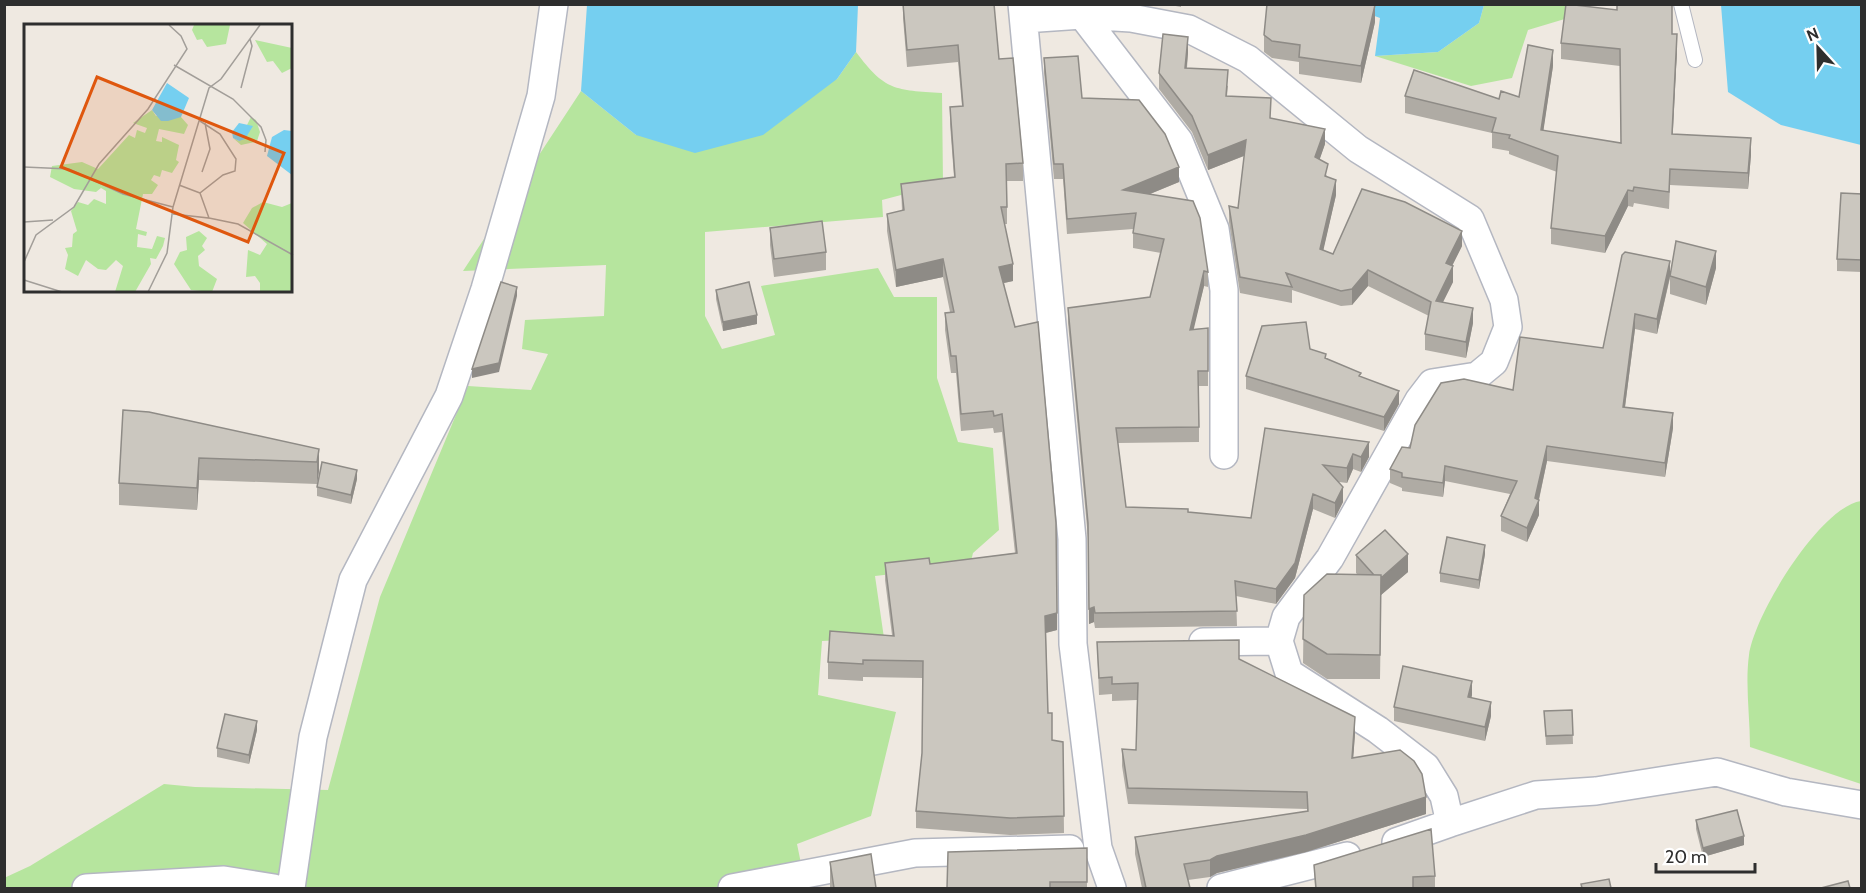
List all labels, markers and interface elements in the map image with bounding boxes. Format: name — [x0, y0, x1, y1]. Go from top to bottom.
north arrow — [1788, 18, 1848, 78]
inset map — [24, 24, 292, 292]
text: N — [1804, 24, 1821, 45]
scale bar — [1656, 836, 1755, 874]
text: 20 m — [1665, 846, 1707, 868]

